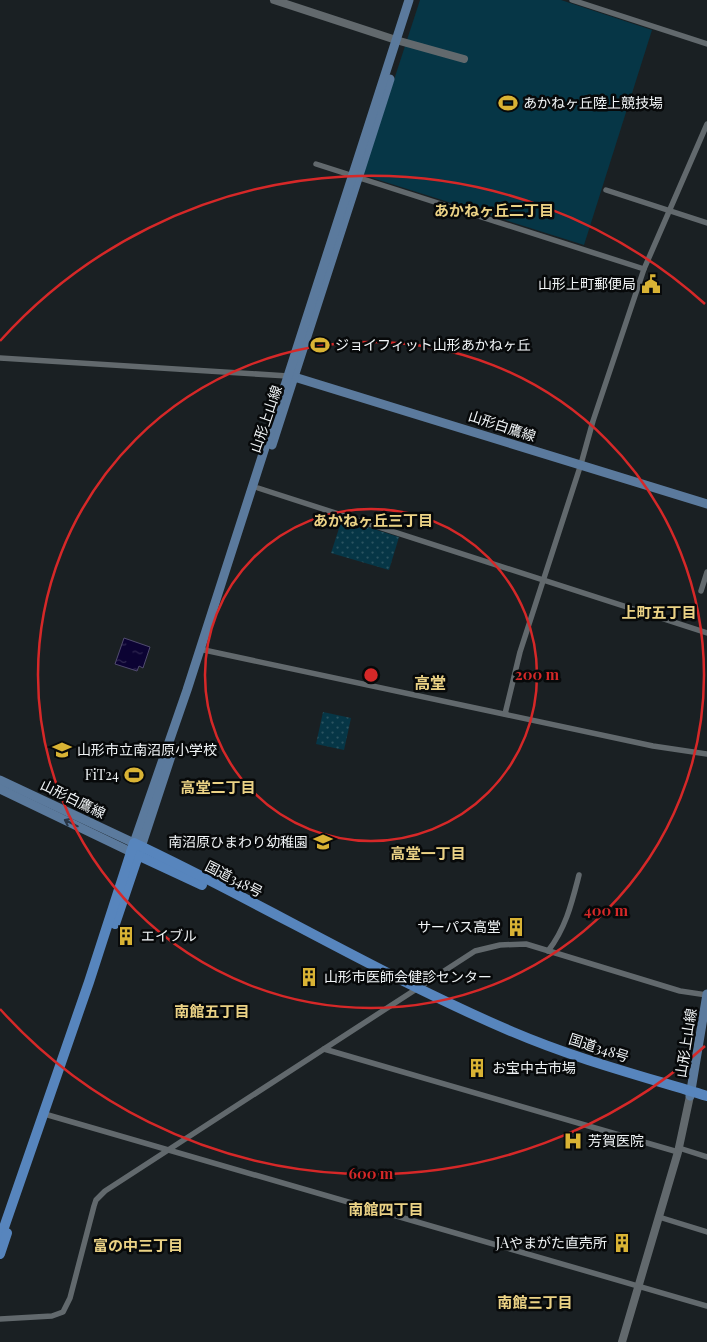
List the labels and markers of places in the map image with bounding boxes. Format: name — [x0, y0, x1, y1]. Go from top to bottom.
sports icon: あかねヶ丘陸上競技場 — [497, 92, 519, 114]
place label: あかねヶ丘陸上競技場 — [523, 93, 663, 112]
public building icon: 山形上町郵便局 — [640, 273, 662, 295]
place label: 山形上町郵便局 — [538, 274, 636, 293]
sports icon: ジョイフィット山形あかねヶ丘 — [309, 334, 331, 356]
place label: ジョイフィット山形あかねヶ丘 — [335, 335, 531, 354]
centre of rings — [362, 666, 380, 684]
school or university icon: 山形市立南沼原小学校 — [51, 739, 73, 761]
place label: 山形市立南沼原小学校 — [77, 740, 217, 759]
sports icon: FiT24 — [123, 764, 145, 786]
place label: FiT24 — [85, 765, 119, 784]
school or university icon: 南沼原ひまわり幼稚園 — [312, 831, 334, 853]
place label: 南沼原ひまわり幼稚園 — [168, 832, 308, 851]
building icon: サーパス高堂 — [505, 916, 527, 938]
place label: サーパス高堂 — [417, 917, 501, 936]
building icon: エイブル — [115, 925, 137, 947]
place label: エイブル — [141, 926, 197, 945]
building icon: 山形市医師会健診センター — [298, 966, 320, 988]
place label: 山形市医師会健診センター — [324, 967, 492, 986]
building icon: お宝中古市場 — [466, 1057, 488, 1079]
place label: お宝中古市場 — [492, 1058, 576, 1077]
hospital icon: 芳賀医院 — [562, 1130, 584, 1152]
place label: 芳賀医院 — [588, 1131, 644, 1150]
building icon: JAやまがた直売所 — [611, 1232, 633, 1254]
place label: JAやまがた直売所 — [495, 1233, 607, 1252]

